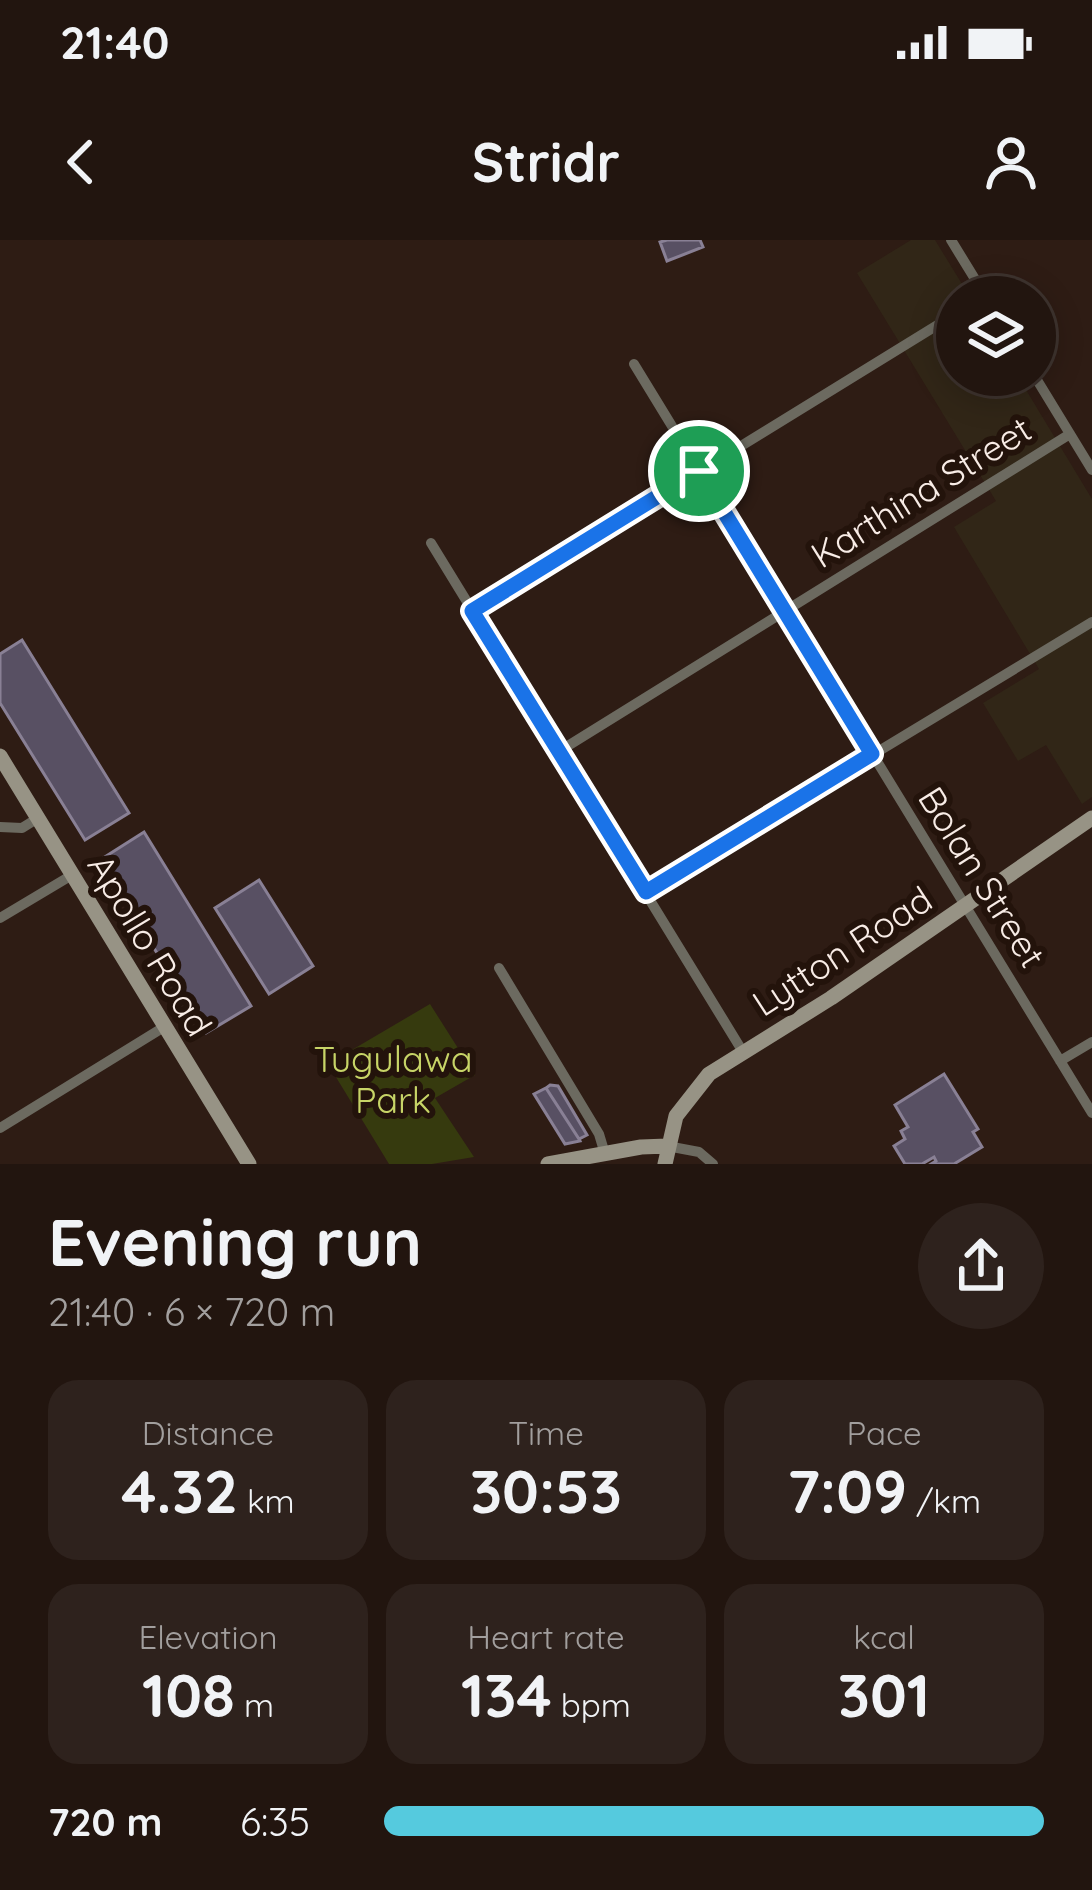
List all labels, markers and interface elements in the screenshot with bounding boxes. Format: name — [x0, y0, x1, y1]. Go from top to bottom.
text: 21:40 — [60, 14, 170, 70]
text: Stridr — [472, 128, 620, 196]
icon: back — [48, 129, 114, 195]
icon: person — [978, 129, 1044, 195]
map controls — [936, 276, 1056, 396]
button: layers — [936, 276, 1056, 396]
street label: Karthina Street — [802, 406, 1039, 577]
pin — [648, 420, 750, 522]
icon: arrive — [666, 438, 732, 504]
street label: Bolan Street — [909, 778, 1056, 975]
street label: Apollo Road — [79, 846, 222, 1044]
street label: Lytton Road — [744, 876, 940, 1025]
park label: Tugulawa Park — [313, 1036, 473, 1122]
text: Evening run — [48, 1200, 422, 1283]
button: share — [918, 1203, 1044, 1329]
text: 21:40 · 6 × 720 m — [48, 1287, 335, 1336]
text: Distance — [142, 1412, 274, 1453]
text: Time — [508, 1412, 584, 1453]
text: Pace — [846, 1412, 922, 1453]
text: 4.32 — [121, 1453, 238, 1528]
text: 30:53 — [470, 1453, 622, 1528]
text: 7:09 — [787, 1453, 907, 1528]
text: km — [238, 1480, 295, 1521]
text: /km — [907, 1480, 981, 1521]
text: Elevation — [138, 1616, 278, 1657]
text: Heart rate — [467, 1616, 625, 1657]
text: kcal — [853, 1616, 915, 1657]
text: 108 — [142, 1657, 235, 1732]
text: 134 — [461, 1657, 552, 1732]
text: 301 — [838, 1657, 930, 1732]
text: m — [235, 1684, 274, 1725]
text: bpm — [552, 1684, 631, 1725]
text: 720 m — [48, 1797, 162, 1846]
text: 6:35 — [240, 1797, 310, 1846]

